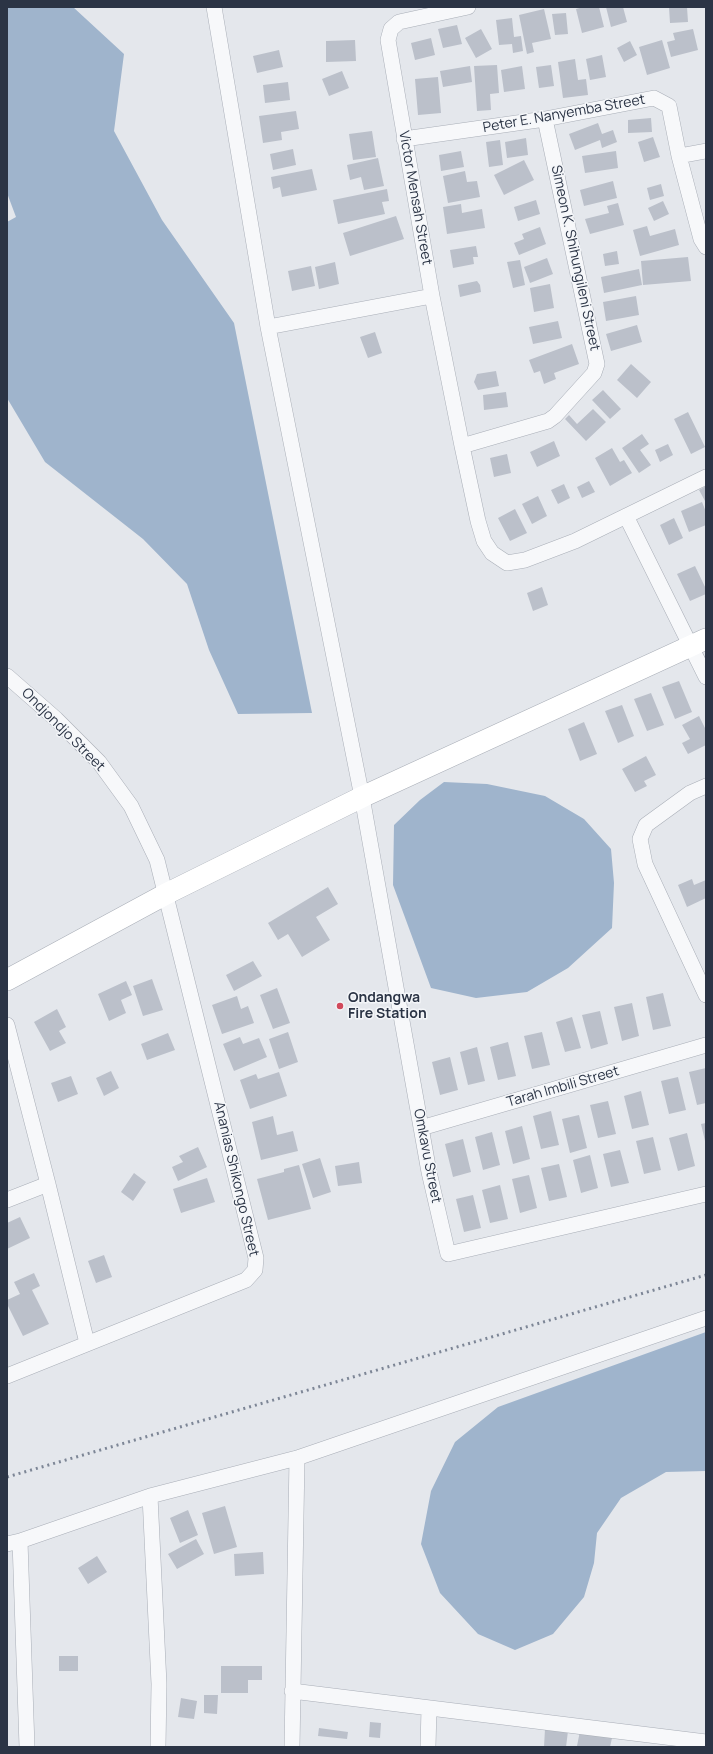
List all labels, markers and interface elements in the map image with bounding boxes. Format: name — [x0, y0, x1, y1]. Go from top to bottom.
street label: Peter E. Nanyemba Street — [481, 91, 647, 137]
street label: Victor Mensah Street — [395, 130, 435, 266]
street label: Simeon K. Shihungileni Street — [547, 164, 603, 352]
street label: Ondjondjo Street — [18, 685, 108, 775]
place label: Ondangwa Fire Station — [348, 990, 427, 1022]
marker: Ondangwa Fire Station — [335, 1001, 345, 1011]
street label: Tarah Imbili Street — [505, 1063, 621, 1111]
street label: Ananias Shikongo Street — [210, 1100, 262, 1258]
street label: Omkavu Street — [410, 1107, 444, 1205]

